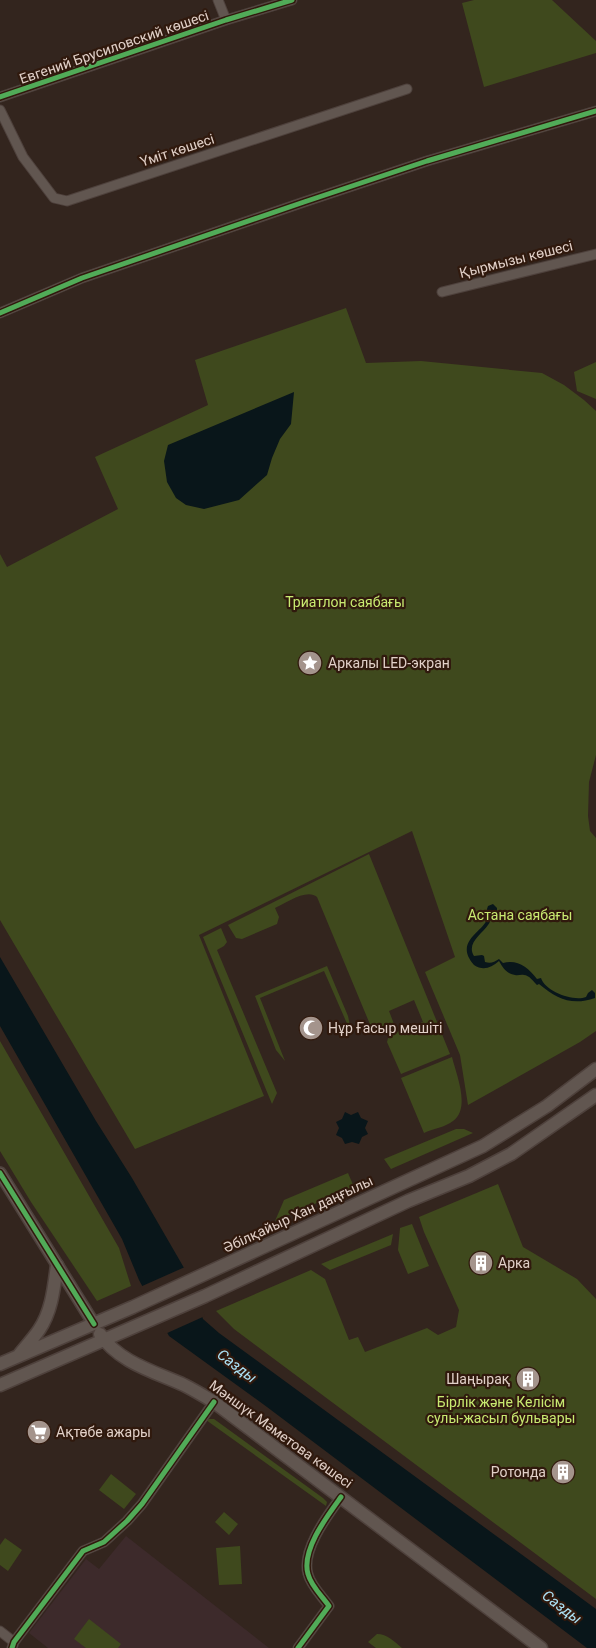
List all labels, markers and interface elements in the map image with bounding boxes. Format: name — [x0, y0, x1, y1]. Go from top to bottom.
street label: Евгений Брусиловский көшесі — [17, 7, 211, 87]
street label: Үміт көшесі — [138, 130, 216, 170]
street label: Қырмызы көшесі — [458, 237, 574, 281]
park label: Триатлон саябағы — [285, 594, 405, 610]
place icon: Аркалы LED-экран — [297, 650, 323, 676]
place label: Аркалы LED-экран — [328, 655, 450, 671]
park label: Астана саябағы — [468, 907, 572, 923]
mosque icon: Нұр Ғасыр мешіті — [298, 1015, 324, 1041]
place label: Нұр Ғасыр мешіті — [328, 1020, 443, 1036]
street label: Әбілқайыр Хан даңғылы — [221, 1172, 375, 1256]
building icon: Арка — [468, 1250, 494, 1276]
place label: Арка — [498, 1255, 530, 1271]
water label: Сазды — [214, 1345, 260, 1387]
building icon: Шаңырақ — [515, 1366, 541, 1392]
place label: Шаңырақ — [446, 1371, 510, 1387]
street label: Мәншүк Мәметова көшесі — [206, 1377, 356, 1491]
park label: Бірлік және Келісім сулы-жасыл бульвары — [427, 1394, 575, 1426]
supermarket icon: Ақтөбе ажары — [26, 1419, 52, 1445]
place label: Ақтөбе ажары — [56, 1424, 151, 1440]
building icon: Ротонда — [550, 1459, 576, 1485]
place label: Ротонда — [491, 1464, 546, 1480]
water label: Сазды — [539, 1586, 585, 1628]

